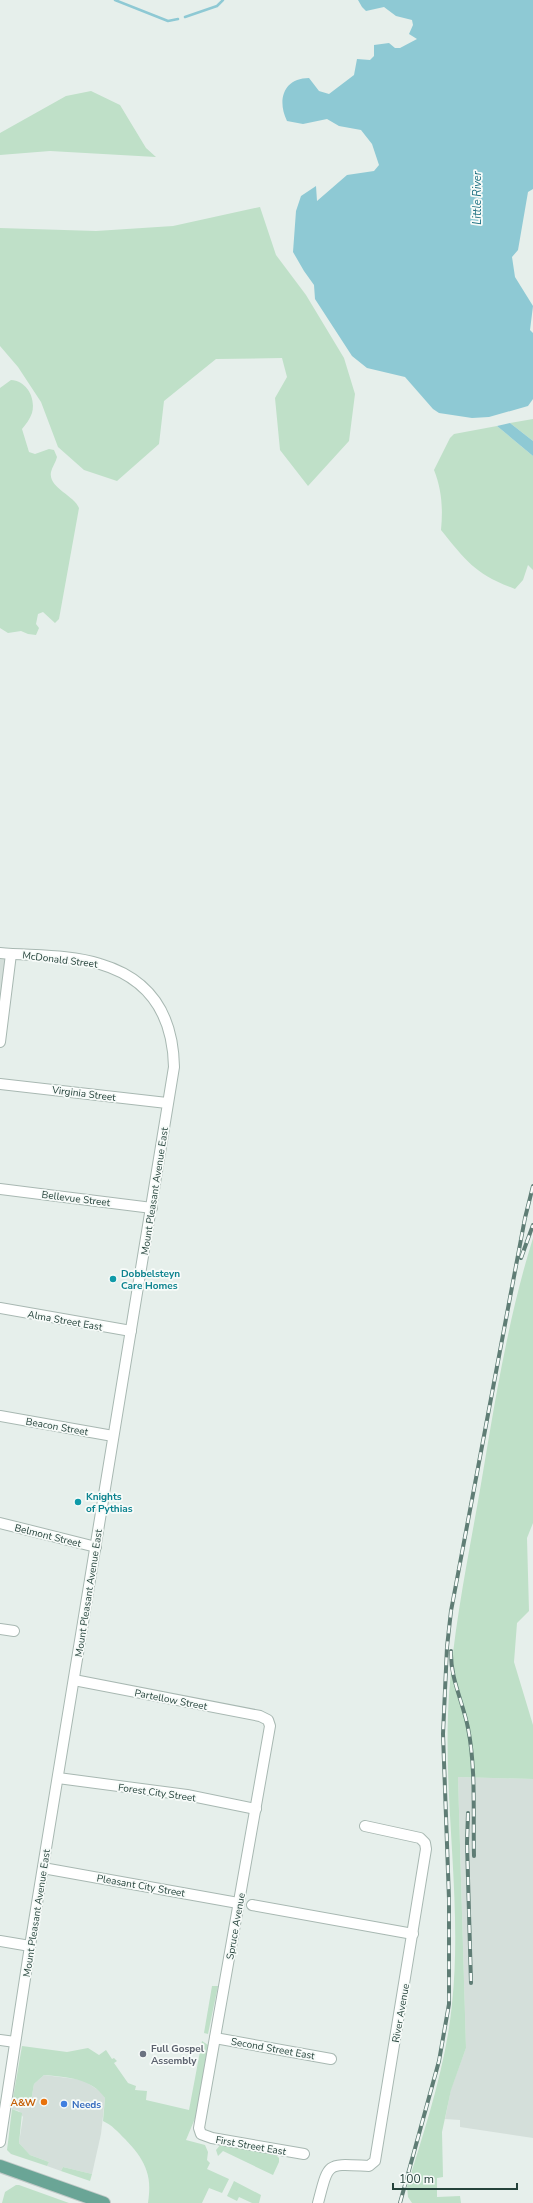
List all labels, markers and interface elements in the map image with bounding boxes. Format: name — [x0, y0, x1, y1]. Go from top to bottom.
water label: Little River — [470, 170, 485, 225]
street label: McDonald Street — [21, 948, 99, 972]
street label: Virginia Street — [50, 1083, 117, 1105]
street label: Mount Pleasant Avenue East — [138, 1126, 172, 1256]
street label: Bellevue Street — [41, 1188, 112, 1210]
place label: Dobbelsteyn Care Homes — [121, 1267, 180, 1293]
marker: Dobbelsteyn Care Homes — [108, 1274, 118, 1284]
street label: Alma Street East — [26, 1308, 104, 1335]
street label: Beacon Street — [25, 1415, 90, 1439]
place label: Knights of Pythias — [86, 1490, 133, 1516]
marker: Knights of Pythias — [73, 1497, 83, 1507]
street label: Belmont Street — [13, 1521, 83, 1551]
street label: Mount Pleasant Avenue East — [72, 1528, 106, 1658]
street label: Partellow Street — [133, 1686, 209, 1714]
street label: Forest City Street — [117, 1781, 197, 1805]
street label: Mount Pleasant Avenue East — [20, 1848, 54, 1978]
street label: Pleasant City Street — [96, 1871, 187, 1901]
street label: Spruce Avenue — [223, 1892, 249, 1961]
street label: River Avenue — [389, 1983, 413, 2044]
street label: Second Street East — [230, 2035, 316, 2063]
place label: Full Gospel Assembly — [151, 2042, 205, 2068]
marker: Full Gospel Assembly — [138, 2049, 148, 2059]
place label: A&W — [11, 2096, 36, 2110]
marker: A&W — [39, 2097, 49, 2107]
place label: Needs — [72, 2098, 101, 2112]
marker: Needs — [59, 2099, 69, 2109]
street label: First Street East — [214, 2133, 288, 2159]
scale bar — [393, 2165, 517, 2191]
text: 100 m — [399, 2171, 434, 2187]

